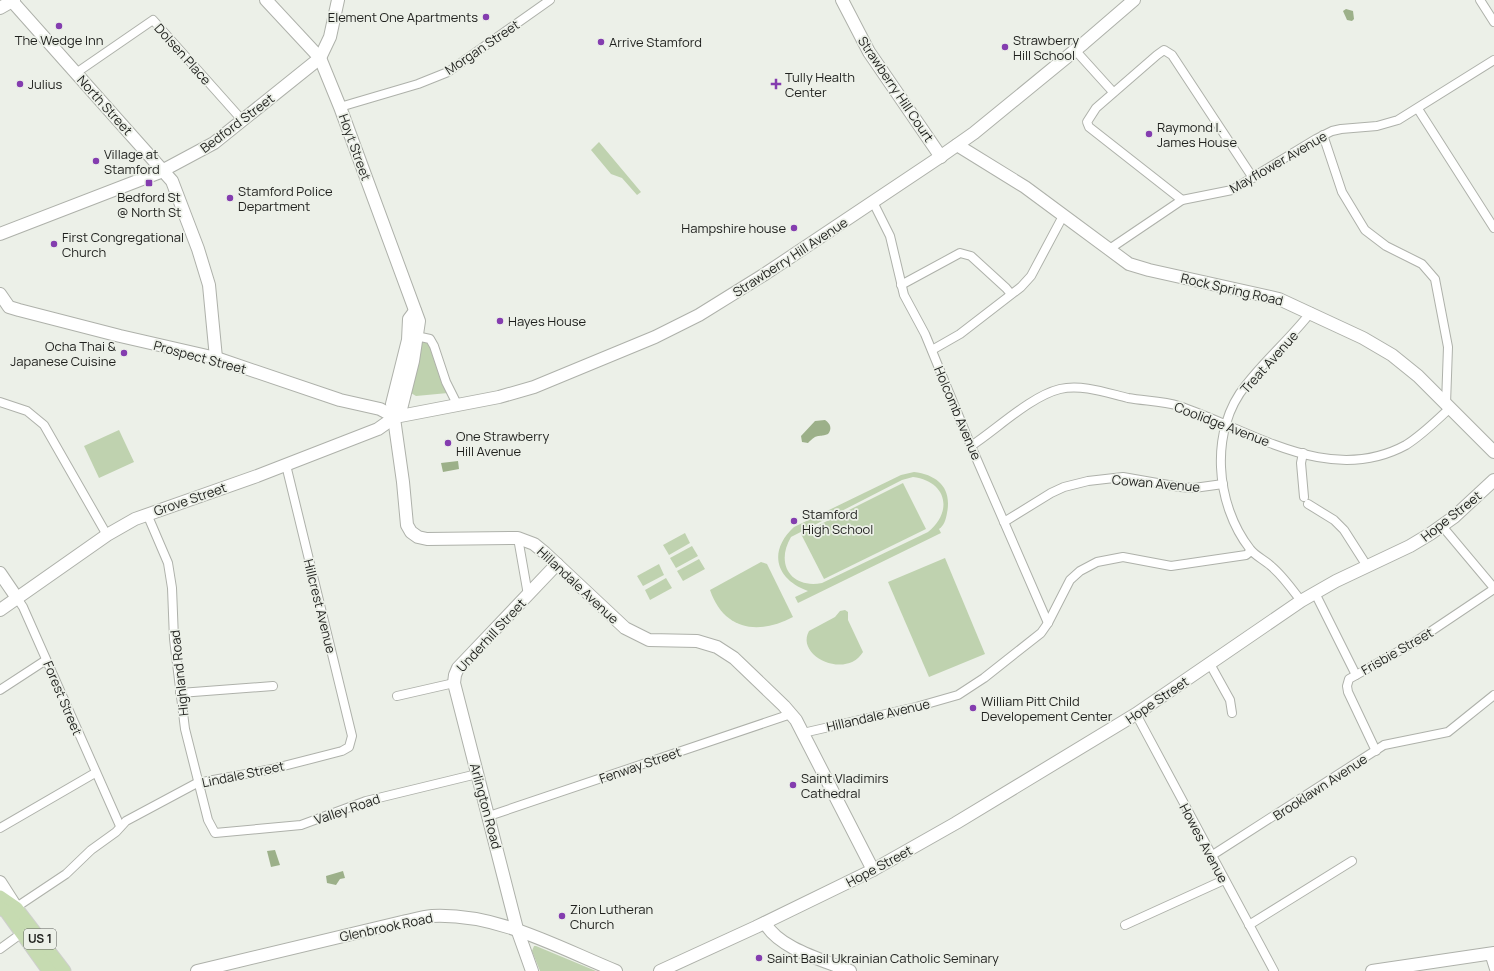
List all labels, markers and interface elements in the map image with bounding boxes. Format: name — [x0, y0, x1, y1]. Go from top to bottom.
place label: Element One Apartments — [328, 8, 478, 26]
marker: Element One Apartments — [481, 12, 491, 22]
street label: Morgan Street — [441, 15, 523, 79]
street label: Dolsen Place — [151, 19, 216, 89]
marker: The Wedge Inn — [54, 21, 64, 31]
place label: The Wedge Inn — [15, 31, 103, 49]
place label: Strawberry Hill School — [1013, 31, 1079, 64]
place label: Arrive Stamford — [609, 33, 702, 51]
street label: Strawberry Hill Court — [854, 33, 938, 145]
marker: Arrive Stamford — [596, 37, 606, 47]
marker: Strawberry Hill School — [1000, 42, 1010, 52]
place label: Tully Health Center — [785, 68, 855, 101]
street label: North Street — [73, 71, 137, 139]
place label: Julius — [28, 75, 63, 93]
marker: Tully Health Center — [770, 78, 782, 90]
marker: Julius — [15, 79, 25, 89]
street label: Bedford Street — [196, 89, 278, 157]
street label: Hoyt Street — [335, 111, 375, 183]
place label: Raymond I. James House — [1157, 118, 1237, 151]
street label: Mayflower Avenue — [1226, 127, 1330, 197]
marker: Raymond I. James House — [1144, 129, 1154, 139]
place label: Village at Stamford — [104, 145, 160, 178]
marker: Village at Stamford — [91, 156, 101, 166]
marker: Bedford St @ North St — [144, 178, 154, 188]
place label: Stamford Police Department — [238, 182, 333, 215]
place label: Bedford St @ North St — [117, 188, 181, 221]
marker: Stamford Police Department — [225, 193, 235, 203]
street label: Strawberry Hill Avenue — [729, 213, 851, 301]
place label: Hampshire house — [681, 219, 786, 237]
marker: Hampshire house — [789, 223, 799, 233]
place label: First Congregational Church — [62, 228, 184, 261]
marker: First Congregational Church — [49, 239, 59, 249]
street label: Rock Spring Road — [1179, 268, 1285, 310]
place label: Hayes House — [508, 312, 586, 330]
marker: Hayes House — [495, 316, 505, 326]
street label: Treat Avenue — [1236, 326, 1302, 397]
street label: Prospect Street — [152, 336, 248, 378]
place label: Ocha Thai & Japanese Cuisine — [10, 337, 117, 370]
marker: Ocha Thai & Japanese Cuisine — [119, 348, 129, 358]
street label: Holcomb Avenue — [930, 363, 986, 463]
street label: Coolidge Avenue — [1172, 398, 1273, 451]
place label: One Strawberry Hill Avenue — [456, 427, 549, 460]
marker: One Strawberry Hill Avenue — [443, 438, 453, 448]
street label: Cowan Avenue — [1111, 470, 1201, 496]
street label: Grove Street — [151, 478, 229, 520]
street label: Hope Street — [1417, 487, 1485, 545]
place label: Stamford High School — [802, 505, 873, 538]
marker: Stamford High School — [789, 516, 799, 526]
street label: Hillandale Avenue — [533, 542, 623, 628]
street label: Hillcrest Avenue — [300, 557, 341, 655]
street label: Underhill Street — [452, 594, 530, 676]
street label: Frisbie Street — [1358, 623, 1436, 679]
street label: Highland Road — [166, 629, 192, 717]
street label: Forest Street — [39, 658, 87, 738]
street label: Hope Street — [1122, 672, 1192, 728]
place label: William Pitt Child Developement Center — [981, 692, 1113, 725]
street label: Hillandale Avenue — [825, 694, 932, 736]
marker: William Pitt Child Developement Center — [968, 703, 978, 713]
street label: Fenway Street — [597, 743, 683, 787]
street label: Brooklawn Avenue — [1269, 750, 1371, 824]
street label: Lindale Street — [200, 756, 286, 792]
street label: Arlington Road — [466, 761, 506, 851]
place label: Saint Vladimirs Cathedral — [801, 769, 889, 802]
marker: Saint Vladimirs Cathedral — [788, 780, 798, 790]
street label: Valley Road — [312, 789, 382, 829]
street label: Howes Avenue — [1175, 800, 1233, 886]
street label: Hope Street — [843, 841, 915, 891]
place label: Zion Lutheran Church — [570, 900, 653, 933]
street label: Glenbrook Road — [338, 908, 434, 946]
marker: Zion Lutheran Church — [557, 911, 567, 921]
road number: US 1 — [24, 929, 56, 949]
place label: Saint Basil Ukrainian Catholic Seminary — [767, 949, 999, 967]
marker: Saint Basil Ukrainian Catholic Seminary — [754, 953, 764, 963]

